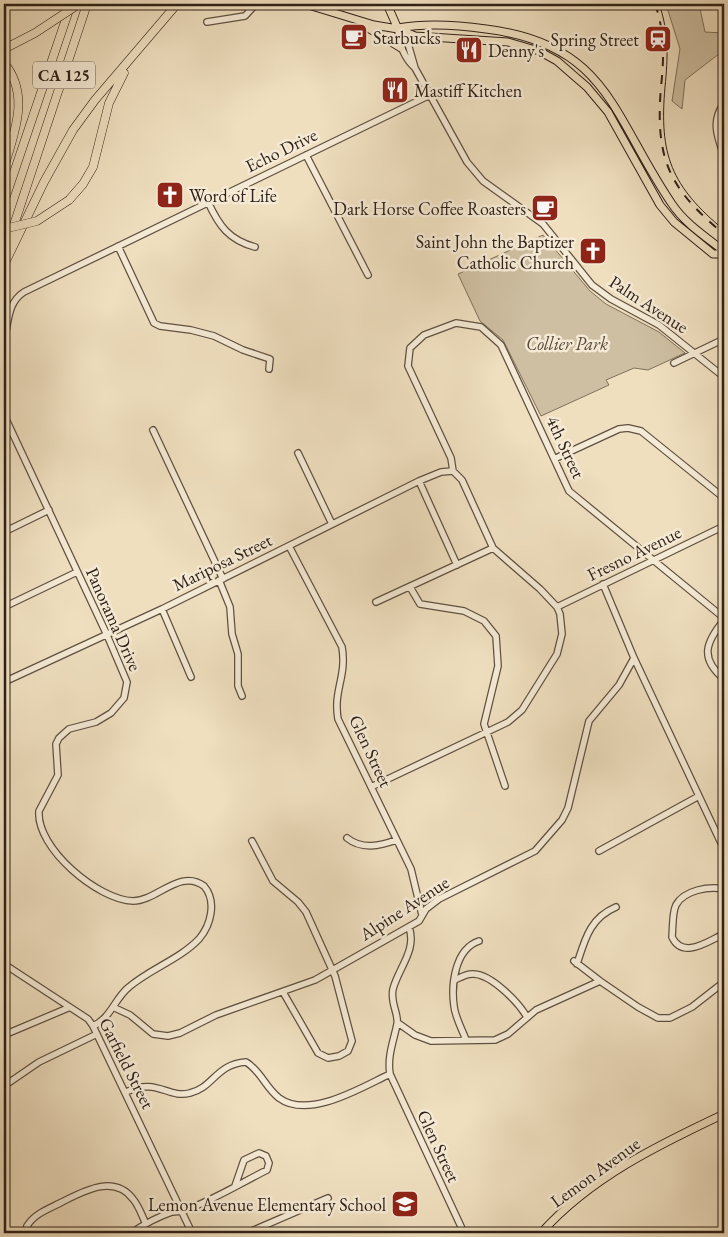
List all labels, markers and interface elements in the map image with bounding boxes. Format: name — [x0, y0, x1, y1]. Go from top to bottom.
cafe icon: Starbucks — [339, 22, 369, 52]
station icon: Spring Street — [643, 24, 673, 54]
place label: Starbucks — [373, 26, 441, 49]
place label: Spring Street — [550, 28, 639, 51]
restaurant icon: Denny's — [454, 35, 484, 65]
place label: Denny's — [488, 39, 544, 62]
road number: CA 125 — [33, 62, 95, 88]
restaurant icon: Mastiff Kitchen — [380, 75, 410, 105]
place label: Mastiff Kitchen — [414, 79, 523, 102]
street label: Echo Drive — [241, 123, 321, 177]
church icon: Word of Life — [155, 180, 185, 210]
place label: Word of Life — [189, 184, 277, 207]
cafe icon: Dark Horse Coffee Roasters — [530, 193, 560, 223]
place label: Dark Horse Coffee Roasters — [333, 197, 526, 220]
place label: Saint John the Baptizer Catholic Church — [416, 230, 574, 274]
church icon: Saint John the Baptizer Catholic Church — [578, 236, 608, 266]
street label: Palm Avenue — [605, 270, 693, 338]
park label: Collier Park — [526, 332, 608, 355]
street label: 4th Street — [541, 412, 591, 482]
street label: Fresno Avenue — [583, 520, 685, 586]
street label: Mariposa Street — [168, 528, 276, 596]
street label: Panorama Drive — [81, 564, 147, 674]
street label: Glen Street — [344, 711, 398, 791]
street label: Alpine Avenue — [354, 870, 453, 946]
street label: Garfield Street — [94, 1014, 160, 1113]
street label: Glen Street — [412, 1106, 466, 1186]
street label: Lemon Avenue — [546, 1132, 644, 1212]
school or university icon: Lemon Avenue Elementary School — [390, 1189, 420, 1219]
place label: Lemon Avenue Elementary School — [148, 1193, 386, 1216]

